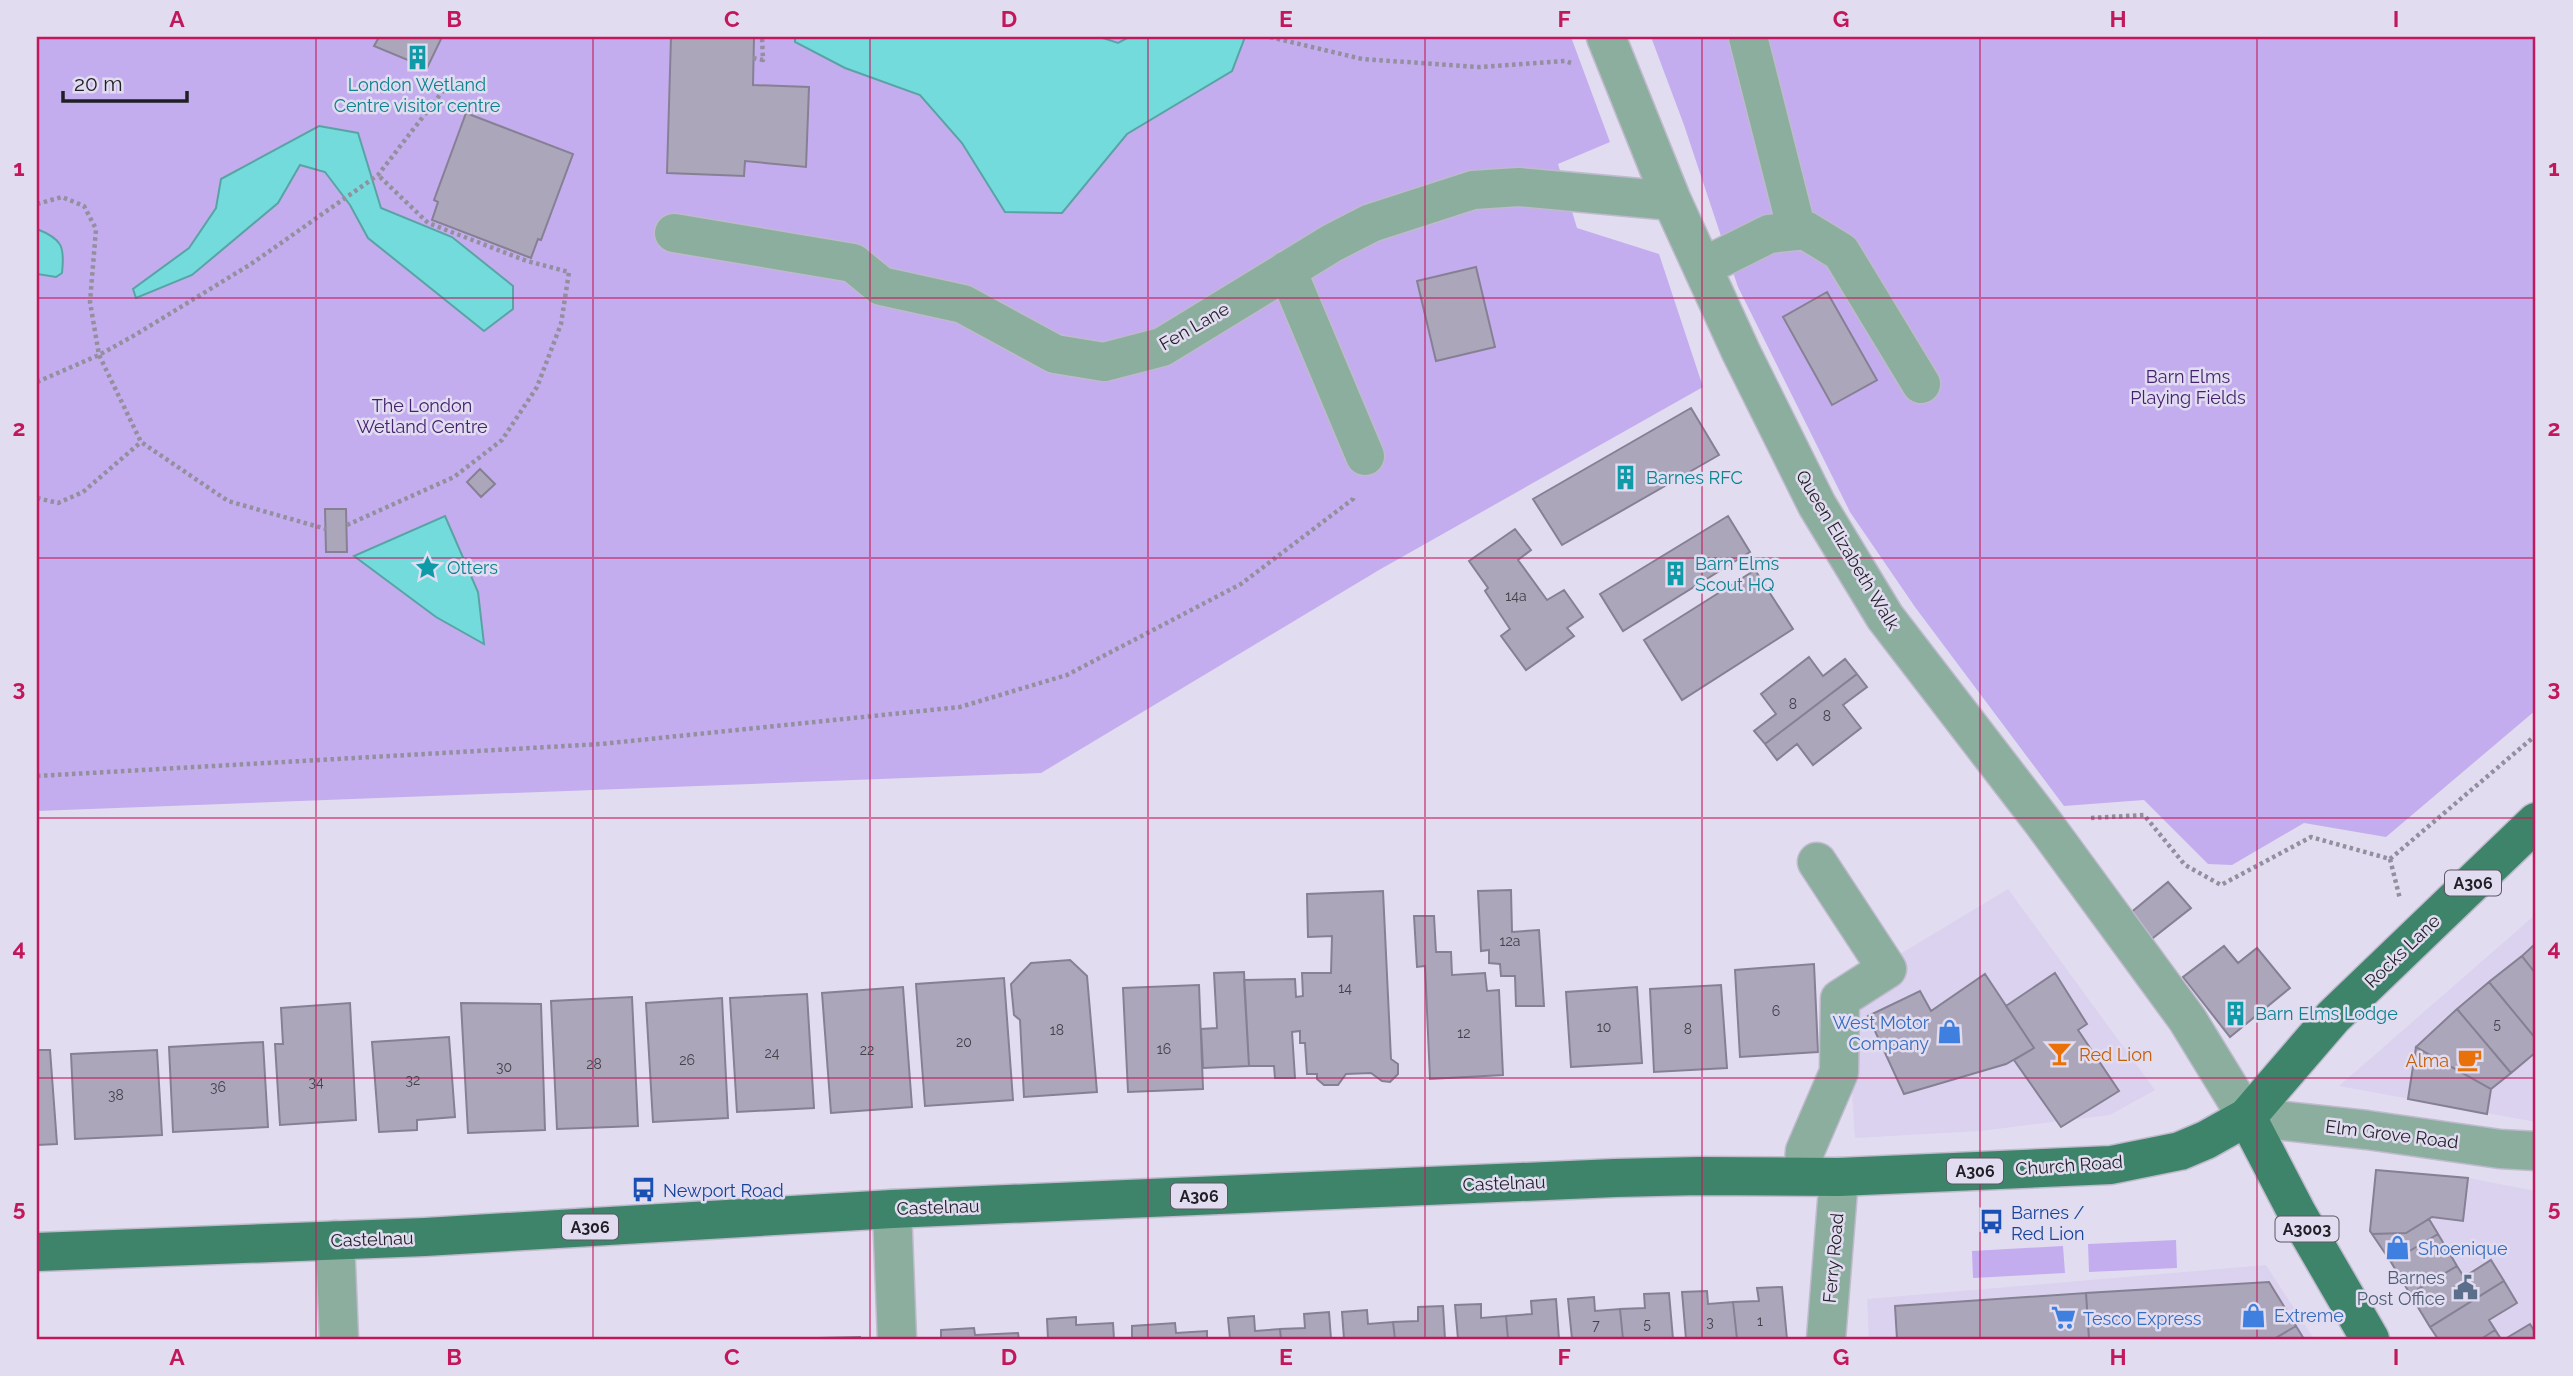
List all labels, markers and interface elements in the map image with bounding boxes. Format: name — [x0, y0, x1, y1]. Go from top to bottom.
text: A — [169, 5, 185, 32]
text: B — [446, 5, 462, 32]
text: C — [724, 5, 740, 32]
text: D — [1001, 5, 1017, 32]
text: E — [1279, 5, 1293, 32]
text: F — [1557, 5, 1571, 32]
text: G — [1833, 5, 1849, 32]
text: H — [2109, 5, 2127, 32]
text: I — [2393, 5, 2399, 32]
building icon: London Wetland Centre visitor centre — [403, 43, 431, 71]
scale bar — [63, 60, 187, 104]
text: 20 m — [74, 71, 122, 96]
place label: London Wetland Centre visitor centre — [334, 74, 501, 116]
text: 1 — [13, 154, 25, 181]
text: 1 — [2548, 154, 2560, 181]
street label: Fen Lane — [1155, 297, 1233, 354]
park label: Barn Elms Playing Fields — [2130, 366, 2246, 408]
park label: The London Wetland Centre — [356, 395, 488, 437]
text: 2 — [13, 414, 25, 441]
text: 2 — [2548, 414, 2560, 441]
building icon: Barnes RFC — [1612, 463, 1640, 491]
street label: Queen Elizabeth Walk — [1792, 466, 1904, 634]
place label: Barnes RFC — [1646, 467, 1743, 488]
place icon: Otters — [413, 553, 441, 581]
place label: Barn Elms Scout HQ — [1695, 553, 1780, 595]
place label: Otters — [447, 557, 498, 578]
building icon: Barn Elms Scout HQ — [1661, 559, 1689, 587]
house number: 14a — [1505, 588, 1527, 604]
text: 3 — [13, 674, 25, 701]
text: 3 — [2548, 674, 2560, 701]
house number: 8 — [1789, 696, 1797, 712]
house number: 8 — [1823, 708, 1831, 724]
road number: A306 — [2445, 870, 2501, 896]
street label: Rocks Lane — [2360, 910, 2444, 992]
house number: 12a — [1500, 933, 1520, 949]
text: 4 — [12, 934, 26, 961]
text: 4 — [2547, 934, 2561, 961]
house number: 14 — [1338, 980, 1352, 996]
building icon: Barn Elms Lodge — [2221, 999, 2249, 1027]
house number: 6 — [1772, 1003, 1780, 1019]
place label: Barn Elms Lodge — [2255, 1003, 2398, 1024]
place label: West Motor Company — [1832, 1012, 1930, 1054]
house number: 5 — [2493, 1016, 2501, 1032]
shop icon: West Motor Company — [1935, 1018, 1963, 1046]
house number: 10 — [1597, 1019, 1611, 1035]
house number: 8 — [1684, 1021, 1692, 1037]
house number: 18 — [1050, 1022, 1064, 1038]
house number: 12 — [1457, 1025, 1471, 1041]
house number: 20 — [956, 1034, 972, 1050]
bar icon: Red Lion — [2045, 1040, 2073, 1068]
house number: 16 — [1157, 1041, 1171, 1057]
house number: 22 — [860, 1042, 874, 1058]
place label: Red Lion — [2079, 1044, 2152, 1065]
house number: 24 — [765, 1045, 780, 1061]
cafe icon: Alma — [2455, 1046, 2483, 1074]
place label: Alma — [2406, 1050, 2449, 1071]
house number: 26 — [679, 1052, 695, 1068]
house number: 28 — [586, 1056, 602, 1072]
house number: 30 — [496, 1059, 512, 1075]
house number: 32 — [406, 1072, 420, 1088]
house number: 34 — [308, 1074, 324, 1090]
house number: 36 — [210, 1079, 226, 1095]
house number: 38 — [108, 1087, 124, 1103]
street label: Elm Grove Road — [2324, 1115, 2460, 1153]
street label: Church Road — [2015, 1151, 2123, 1179]
road number: A306 — [1947, 1158, 2003, 1184]
street label: Castelnau — [1462, 1171, 1546, 1195]
bus stop icon: Newport Road — [629, 1176, 657, 1204]
place label: Newport Road — [663, 1180, 784, 1201]
road number: A306 — [1171, 1184, 1227, 1208]
text: 5 — [13, 1194, 26, 1221]
text: 5 — [2548, 1194, 2561, 1221]
street label: Castelnau — [896, 1195, 980, 1219]
place label: Barnes / Red Lion — [2011, 1202, 2084, 1244]
bus stop icon: Barnes / Red Lion — [1977, 1208, 2005, 1236]
street label: Ferry Road — [1819, 1212, 1847, 1304]
road number: A306 — [562, 1214, 618, 1240]
road number: A3003 — [2276, 1217, 2338, 1242]
street label: Castelnau — [330, 1227, 414, 1251]
shop icon: Shoenique — [2384, 1234, 2412, 1262]
place label: Shoenique — [2418, 1238, 2508, 1259]
place label: Barnes Post Office — [2357, 1267, 2445, 1309]
public building icon: Barnes Post Office — [2451, 1273, 2479, 1301]
shop icon: Extreme — [2240, 1301, 2268, 1329]
supermarket icon: Tesco Express — [2049, 1304, 2077, 1332]
place label: Extreme — [2274, 1305, 2344, 1326]
place label: Tesco Express — [2083, 1308, 2202, 1329]
house number: 1 — [1757, 1313, 1763, 1329]
house number: 3 — [1706, 1314, 1714, 1330]
house number: 5 — [1643, 1316, 1651, 1332]
house number: 7 — [1592, 1317, 1600, 1333]
text: A — [169, 1343, 185, 1370]
text: B — [446, 1343, 462, 1370]
text: C — [724, 1343, 740, 1370]
text: D — [1001, 1343, 1017, 1370]
text: E — [1279, 1343, 1293, 1370]
text: F — [1557, 1343, 1571, 1370]
text: G — [1833, 1343, 1849, 1370]
text: H — [2109, 1343, 2127, 1370]
text: I — [2393, 1343, 2399, 1370]

